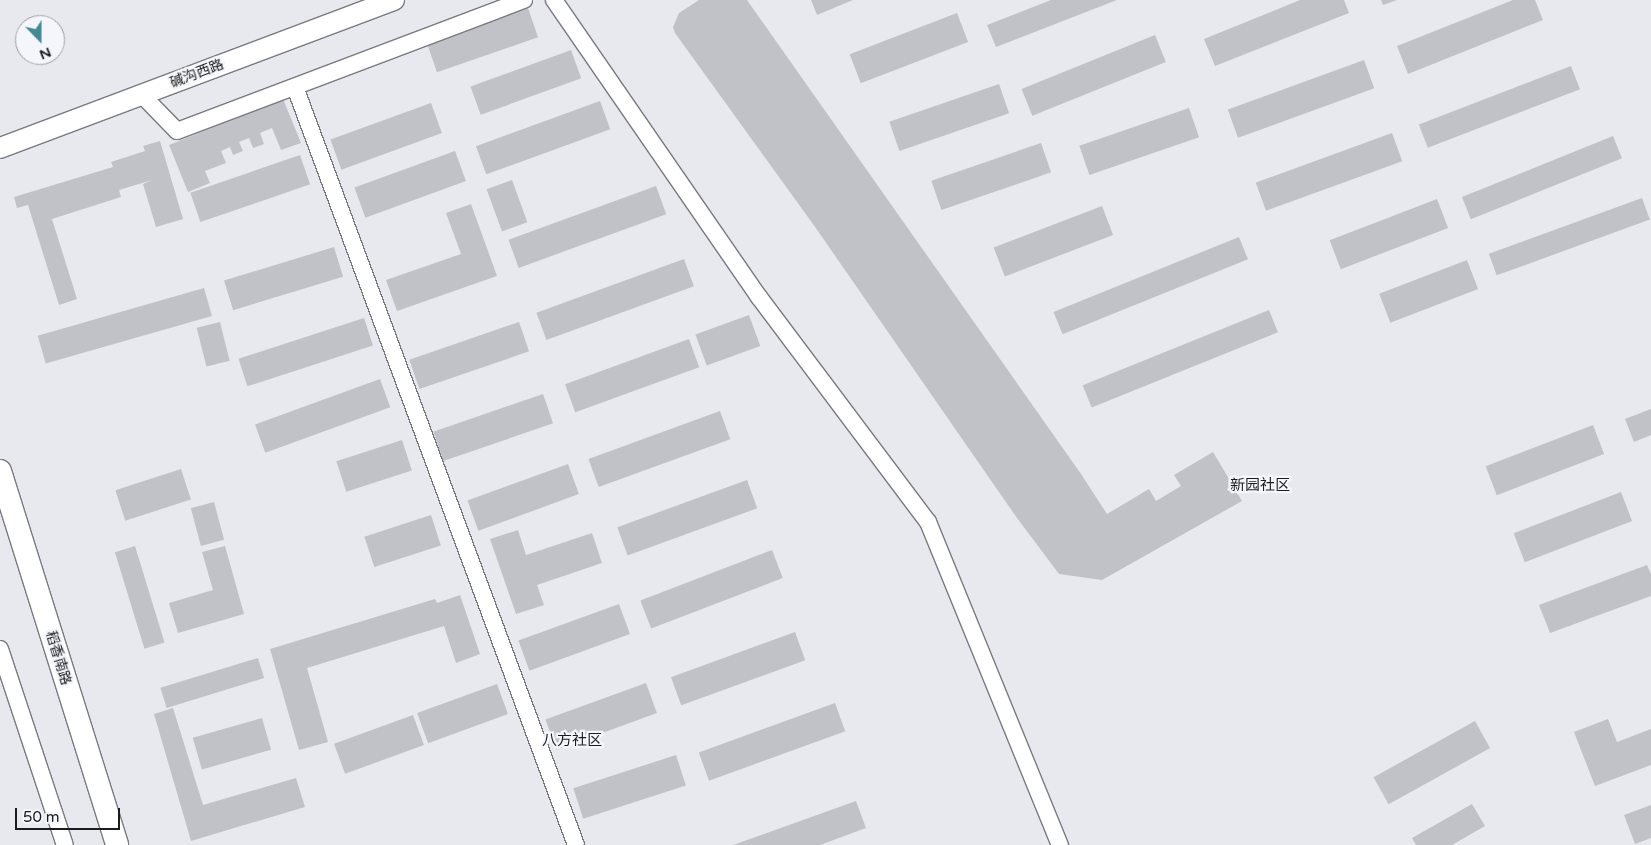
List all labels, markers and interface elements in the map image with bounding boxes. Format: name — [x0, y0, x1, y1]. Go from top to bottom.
north arrow — [15, 15, 65, 65]
text: N — [37, 43, 54, 63]
street label: 碱沟西路 — [168, 56, 226, 92]
district label: 新园社区 — [1230, 477, 1290, 495]
street label: 稻香南路 — [42, 629, 74, 687]
district label: 八方社区 — [542, 732, 602, 750]
scale bar — [18, 798, 122, 830]
text: 50 m — [23, 808, 60, 826]

